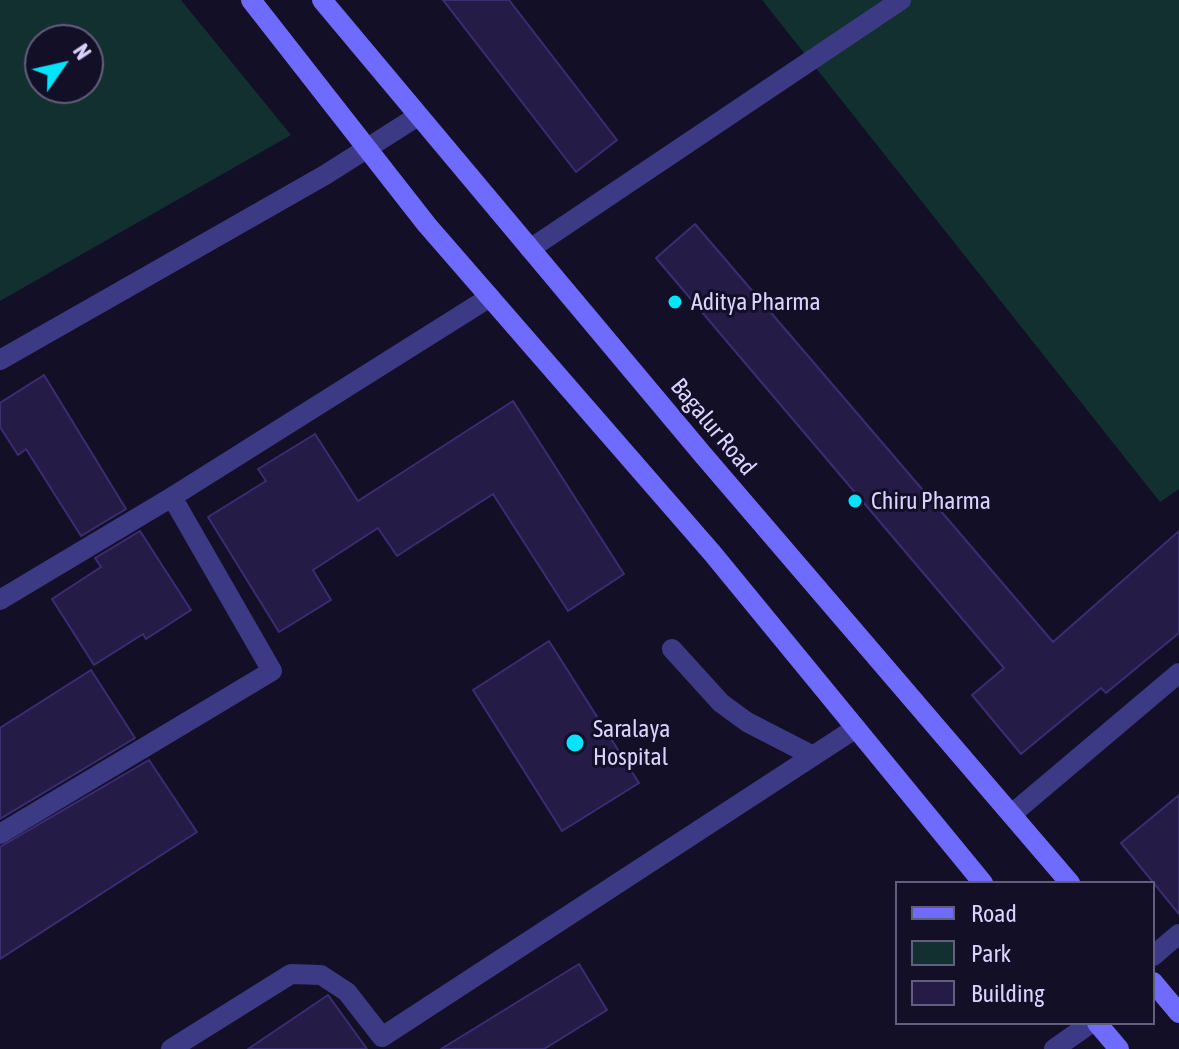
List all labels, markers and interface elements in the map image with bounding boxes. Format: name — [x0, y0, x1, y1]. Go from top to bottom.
north arrow — [24, 24, 104, 104]
text: N — [68, 39, 97, 64]
place label: Aditya Pharma — [691, 288, 821, 316]
marker: Aditya Pharma — [666, 293, 684, 311]
street label: Bagalur Road — [664, 373, 762, 481]
place label: Chiru Pharma — [871, 487, 991, 515]
marker: Chiru Pharma — [846, 492, 864, 510]
place label: Saralaya Hospital — [593, 715, 670, 771]
marker: Saralaya Hospital — [564, 732, 586, 754]
legend — [895, 881, 1155, 1025]
text: Road — [971, 900, 1017, 927]
text: Park — [971, 940, 1011, 967]
text: Building — [971, 980, 1044, 1007]

